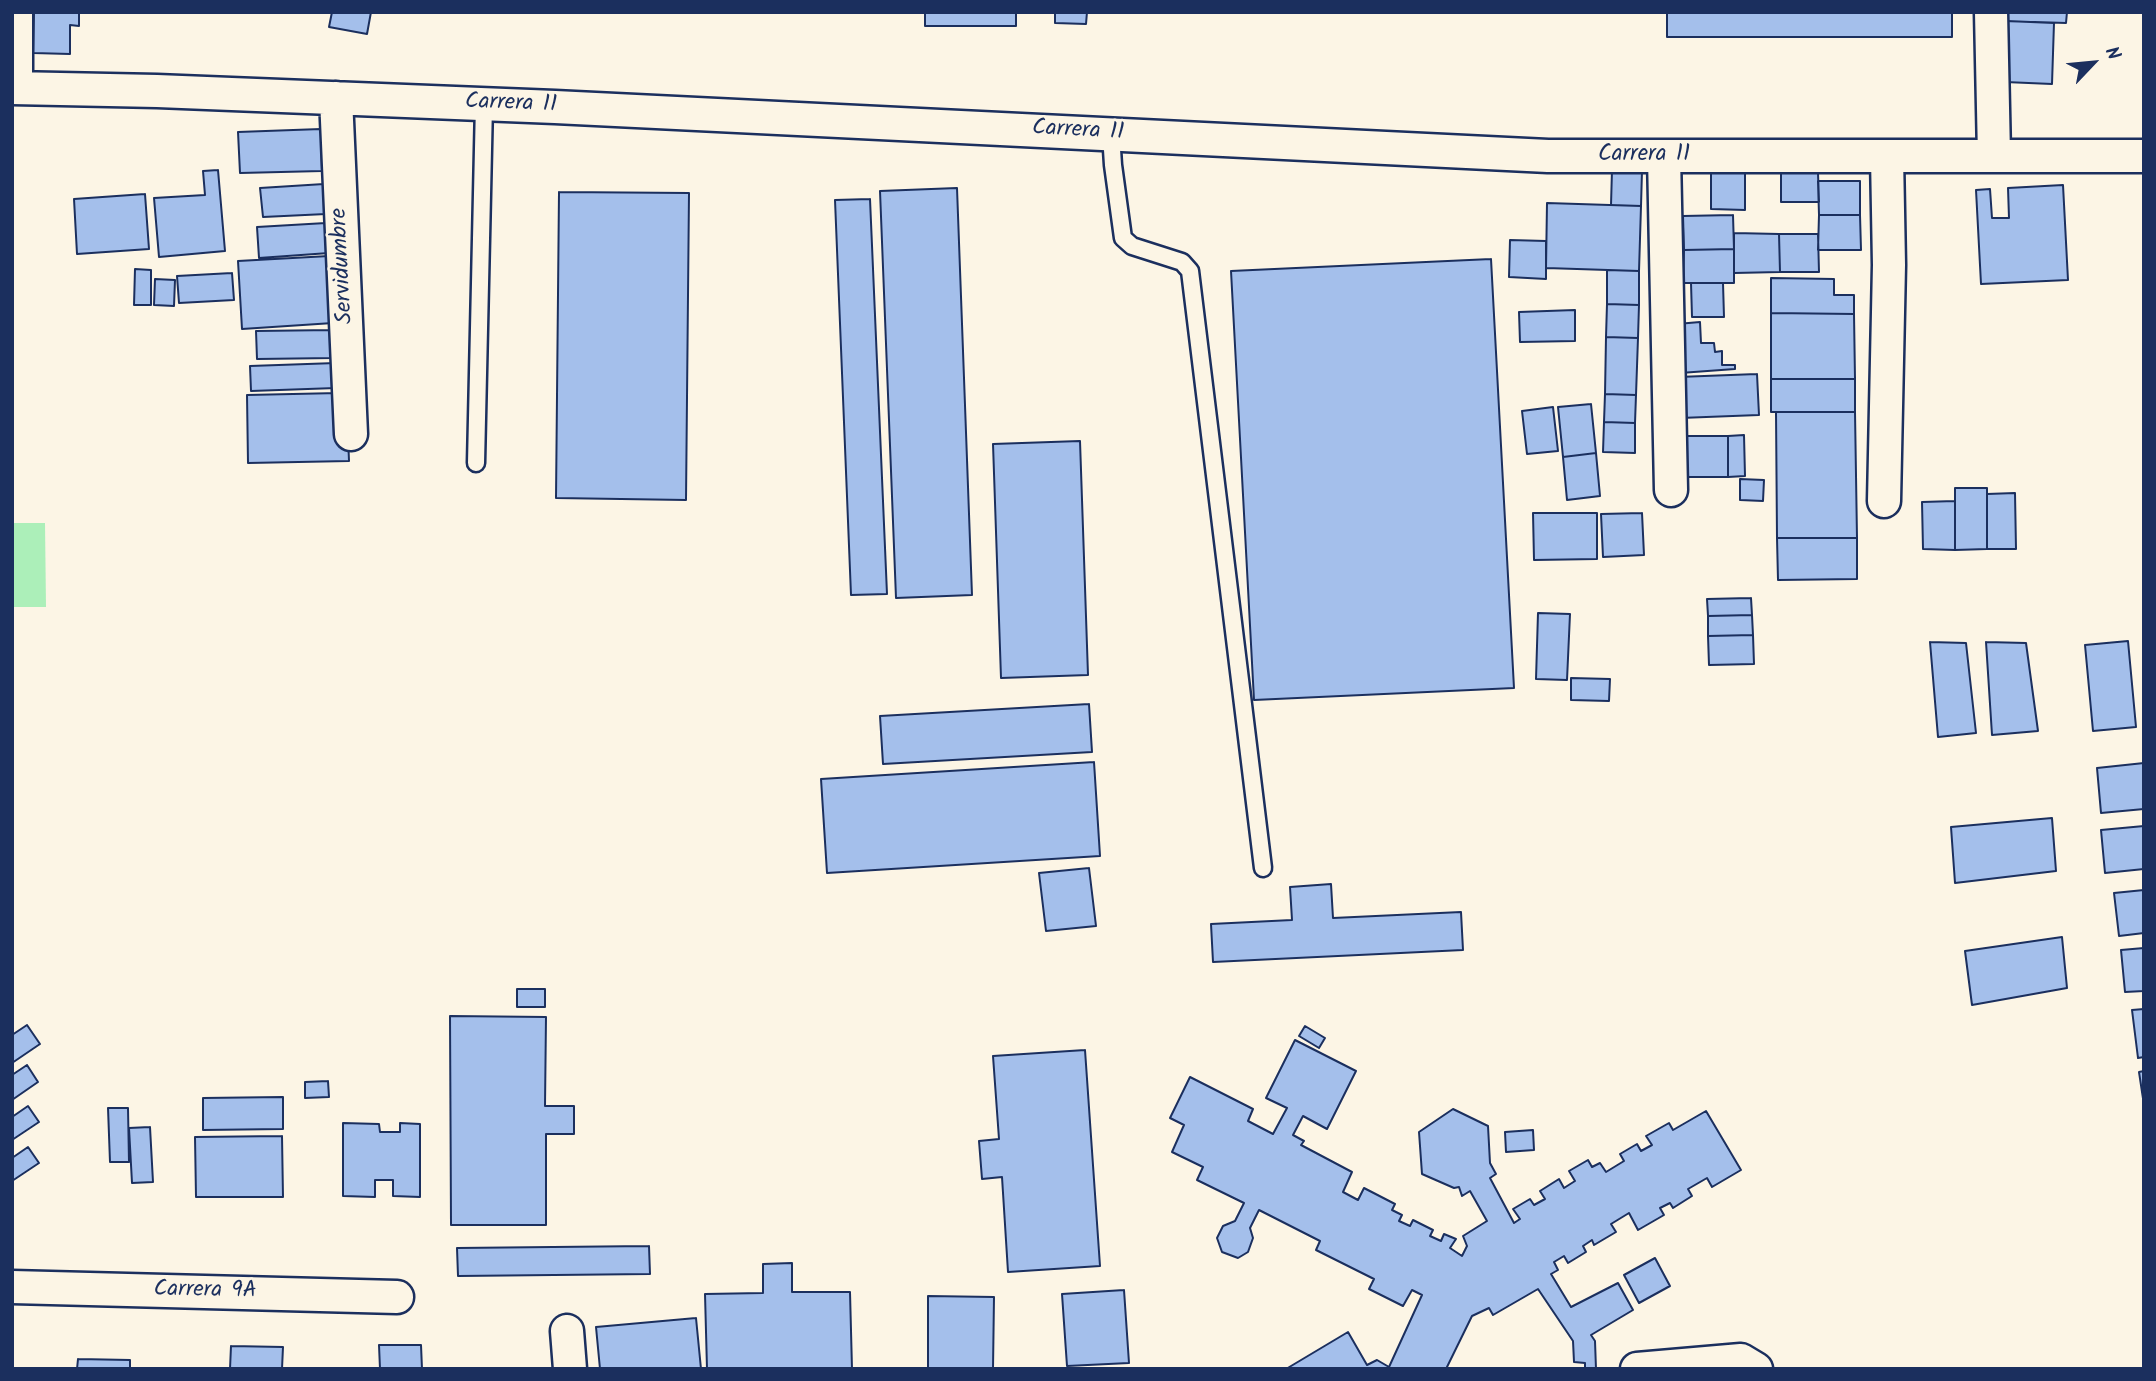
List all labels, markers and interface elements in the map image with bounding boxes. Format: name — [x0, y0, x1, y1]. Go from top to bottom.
north arrow — [2058, 28, 2128, 98]
text: N — [2096, 42, 2128, 66]
street label: Carrera 11 — [464, 90, 558, 120]
street label: Carrera 11 — [1031, 116, 1125, 148]
street label: Carrera 11 — [1598, 142, 1690, 170]
street label: Servidumbre — [327, 207, 361, 325]
street label: Carrera 9A — [153, 1277, 257, 1307]

